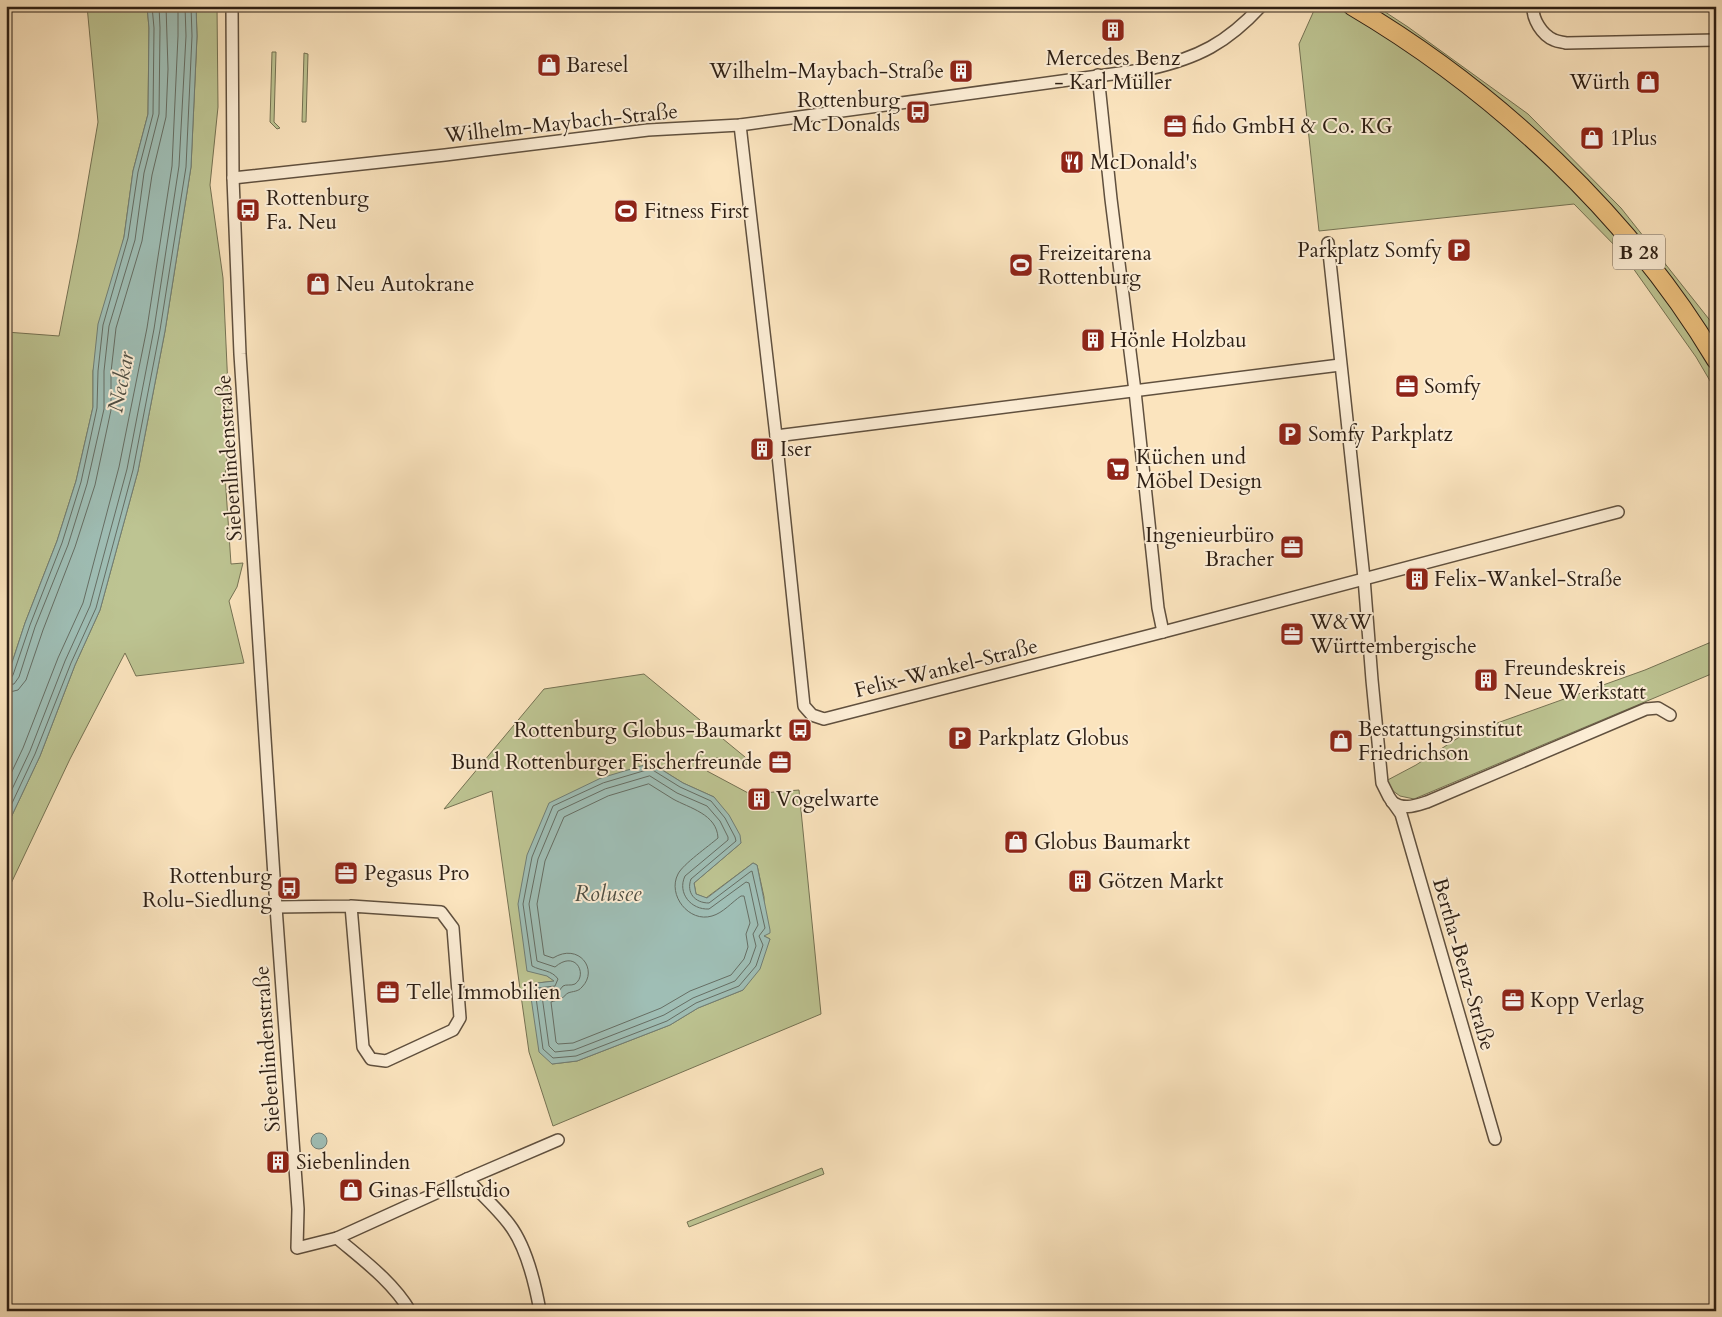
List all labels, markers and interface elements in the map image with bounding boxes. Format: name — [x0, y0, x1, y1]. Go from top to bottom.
building icon: Mercedes Benz - Karl Müller — [1100, 17, 1126, 43]
place label: Mercedes Benz - Karl Müller — [1046, 44, 1181, 97]
place label: Baresel — [566, 51, 628, 80]
shop icon: Baresel — [536, 52, 562, 78]
place label: Wilhelm-Maybach-Straße — [708, 57, 944, 86]
building icon: Wilhelm-Maybach-Straße — [948, 58, 974, 84]
place label: Würth — [1568, 68, 1630, 97]
shop icon: Würth — [1635, 69, 1661, 95]
place label: Rottenburg Mc Donalds — [792, 86, 900, 139]
street label: Wilhelm-Maybach-Straße — [442, 97, 679, 150]
bus stop icon: Rottenburg Mc Donalds — [905, 99, 931, 125]
place label: fido GmbH & Co. KG — [1192, 112, 1393, 141]
office icon: fido GmbH & Co. KG — [1162, 113, 1188, 139]
place label: 1Plus — [1610, 124, 1657, 153]
shop icon: 1Plus — [1579, 125, 1605, 151]
place label: McDonald's — [1090, 148, 1197, 177]
restaurant icon: McDonald's — [1059, 149, 1085, 175]
place label: Rottenburg Fa. Neu — [266, 184, 369, 237]
bus stop icon: Rottenburg Fa. Neu — [235, 197, 261, 223]
place label: Fitness First — [644, 197, 749, 226]
sports icon: Fitness First — [613, 198, 639, 224]
road number: B 28 — [1613, 234, 1665, 270]
place label: Parkplatz Somfy — [1297, 236, 1442, 265]
parking icon: Parkplatz Somfy — [1446, 237, 1472, 263]
place label: Freizeitarena Rottenburg — [1038, 239, 1152, 292]
sports icon: Freizeitarena Rottenburg — [1008, 252, 1034, 278]
place label: Neu Autokrane — [336, 270, 475, 299]
shop icon: Neu Autokrane — [305, 271, 331, 297]
place label: Hönle Holzbau — [1110, 326, 1247, 355]
building icon: Hönle Holzbau — [1080, 327, 1106, 353]
water label: Neckar — [100, 349, 142, 415]
place label: Somfy — [1424, 372, 1481, 401]
office icon: Somfy — [1394, 373, 1420, 399]
street label: Siebenlindenstraße — [209, 374, 250, 542]
place label: Somfy Parkplatz — [1308, 420, 1453, 449]
parking icon: Somfy Parkplatz — [1277, 421, 1303, 447]
place label: Iser — [780, 435, 812, 464]
building icon: Iser — [749, 436, 775, 462]
place label: Küchen und Möbel Design — [1136, 443, 1262, 496]
supermarket icon: Küchen und Möbel Design — [1105, 456, 1131, 482]
place label: Ingenieurbüro Bracher — [1145, 521, 1274, 574]
office icon: Ingenieurbüro Bracher — [1279, 534, 1305, 560]
place label: Felix-Wankel-Straße — [1434, 565, 1622, 594]
building icon: Felix-Wankel-Straße — [1404, 566, 1430, 592]
place label: W&W Württembergische — [1309, 608, 1477, 661]
office icon: W&W Württembergische — [1279, 621, 1305, 647]
street label: Felix-Wankel-Straße — [851, 632, 1041, 705]
place label: Freundeskreis Neue Werkstatt — [1504, 654, 1646, 707]
building icon: Freundeskreis Neue Werkstatt — [1473, 667, 1499, 693]
place label: Bestattungsinstitut Friedrichson — [1358, 715, 1523, 768]
place label: Rottenburg Globus-Baumarkt — [514, 716, 782, 745]
bus stop icon: Rottenburg Globus-Baumarkt — [787, 717, 813, 743]
place label: Parkplatz Globus — [978, 724, 1129, 753]
parking icon: Parkplatz Globus — [947, 725, 973, 751]
shop icon: Bestattungsinstitut Friedrichson — [1328, 728, 1354, 754]
place label: Bund Rottenburger Fischerfreunde — [451, 748, 762, 777]
office icon: Bund Rottenburger Fischerfreunde — [767, 749, 793, 775]
place label: Vogelwarte — [776, 785, 879, 814]
building icon: Vogelwarte — [746, 786, 772, 812]
place label: Globus Baumarkt — [1034, 828, 1190, 857]
shop icon: Globus Baumarkt — [1003, 829, 1029, 855]
place label: Pegasus Pro — [364, 859, 469, 888]
office icon: Pegasus Pro — [333, 860, 359, 886]
place label: Rottenburg Rolu-Siedlung — [142, 862, 272, 915]
place label: Götzen Markt — [1098, 867, 1224, 896]
building icon: Götzen Markt — [1067, 868, 1093, 894]
street label: Bertha-Benz-Straße — [1425, 874, 1502, 1054]
bus stop icon: Rottenburg Rolu-Siedlung — [276, 875, 302, 901]
water label: Rolusee — [574, 879, 642, 909]
street label: Siebenlindenstraße — [247, 965, 288, 1133]
place label: Telle Immobilien — [406, 978, 561, 1007]
office icon: Telle Immobilien — [375, 979, 401, 1005]
place label: Kopp Verlag — [1530, 986, 1644, 1015]
office icon: Kopp Verlag — [1500, 987, 1526, 1013]
place label: Siebenlinden — [296, 1148, 411, 1177]
building icon: Siebenlinden — [265, 1149, 291, 1175]
place label: Ginas Fellstudio — [368, 1176, 510, 1205]
shop icon: Ginas Fellstudio — [338, 1177, 364, 1203]

